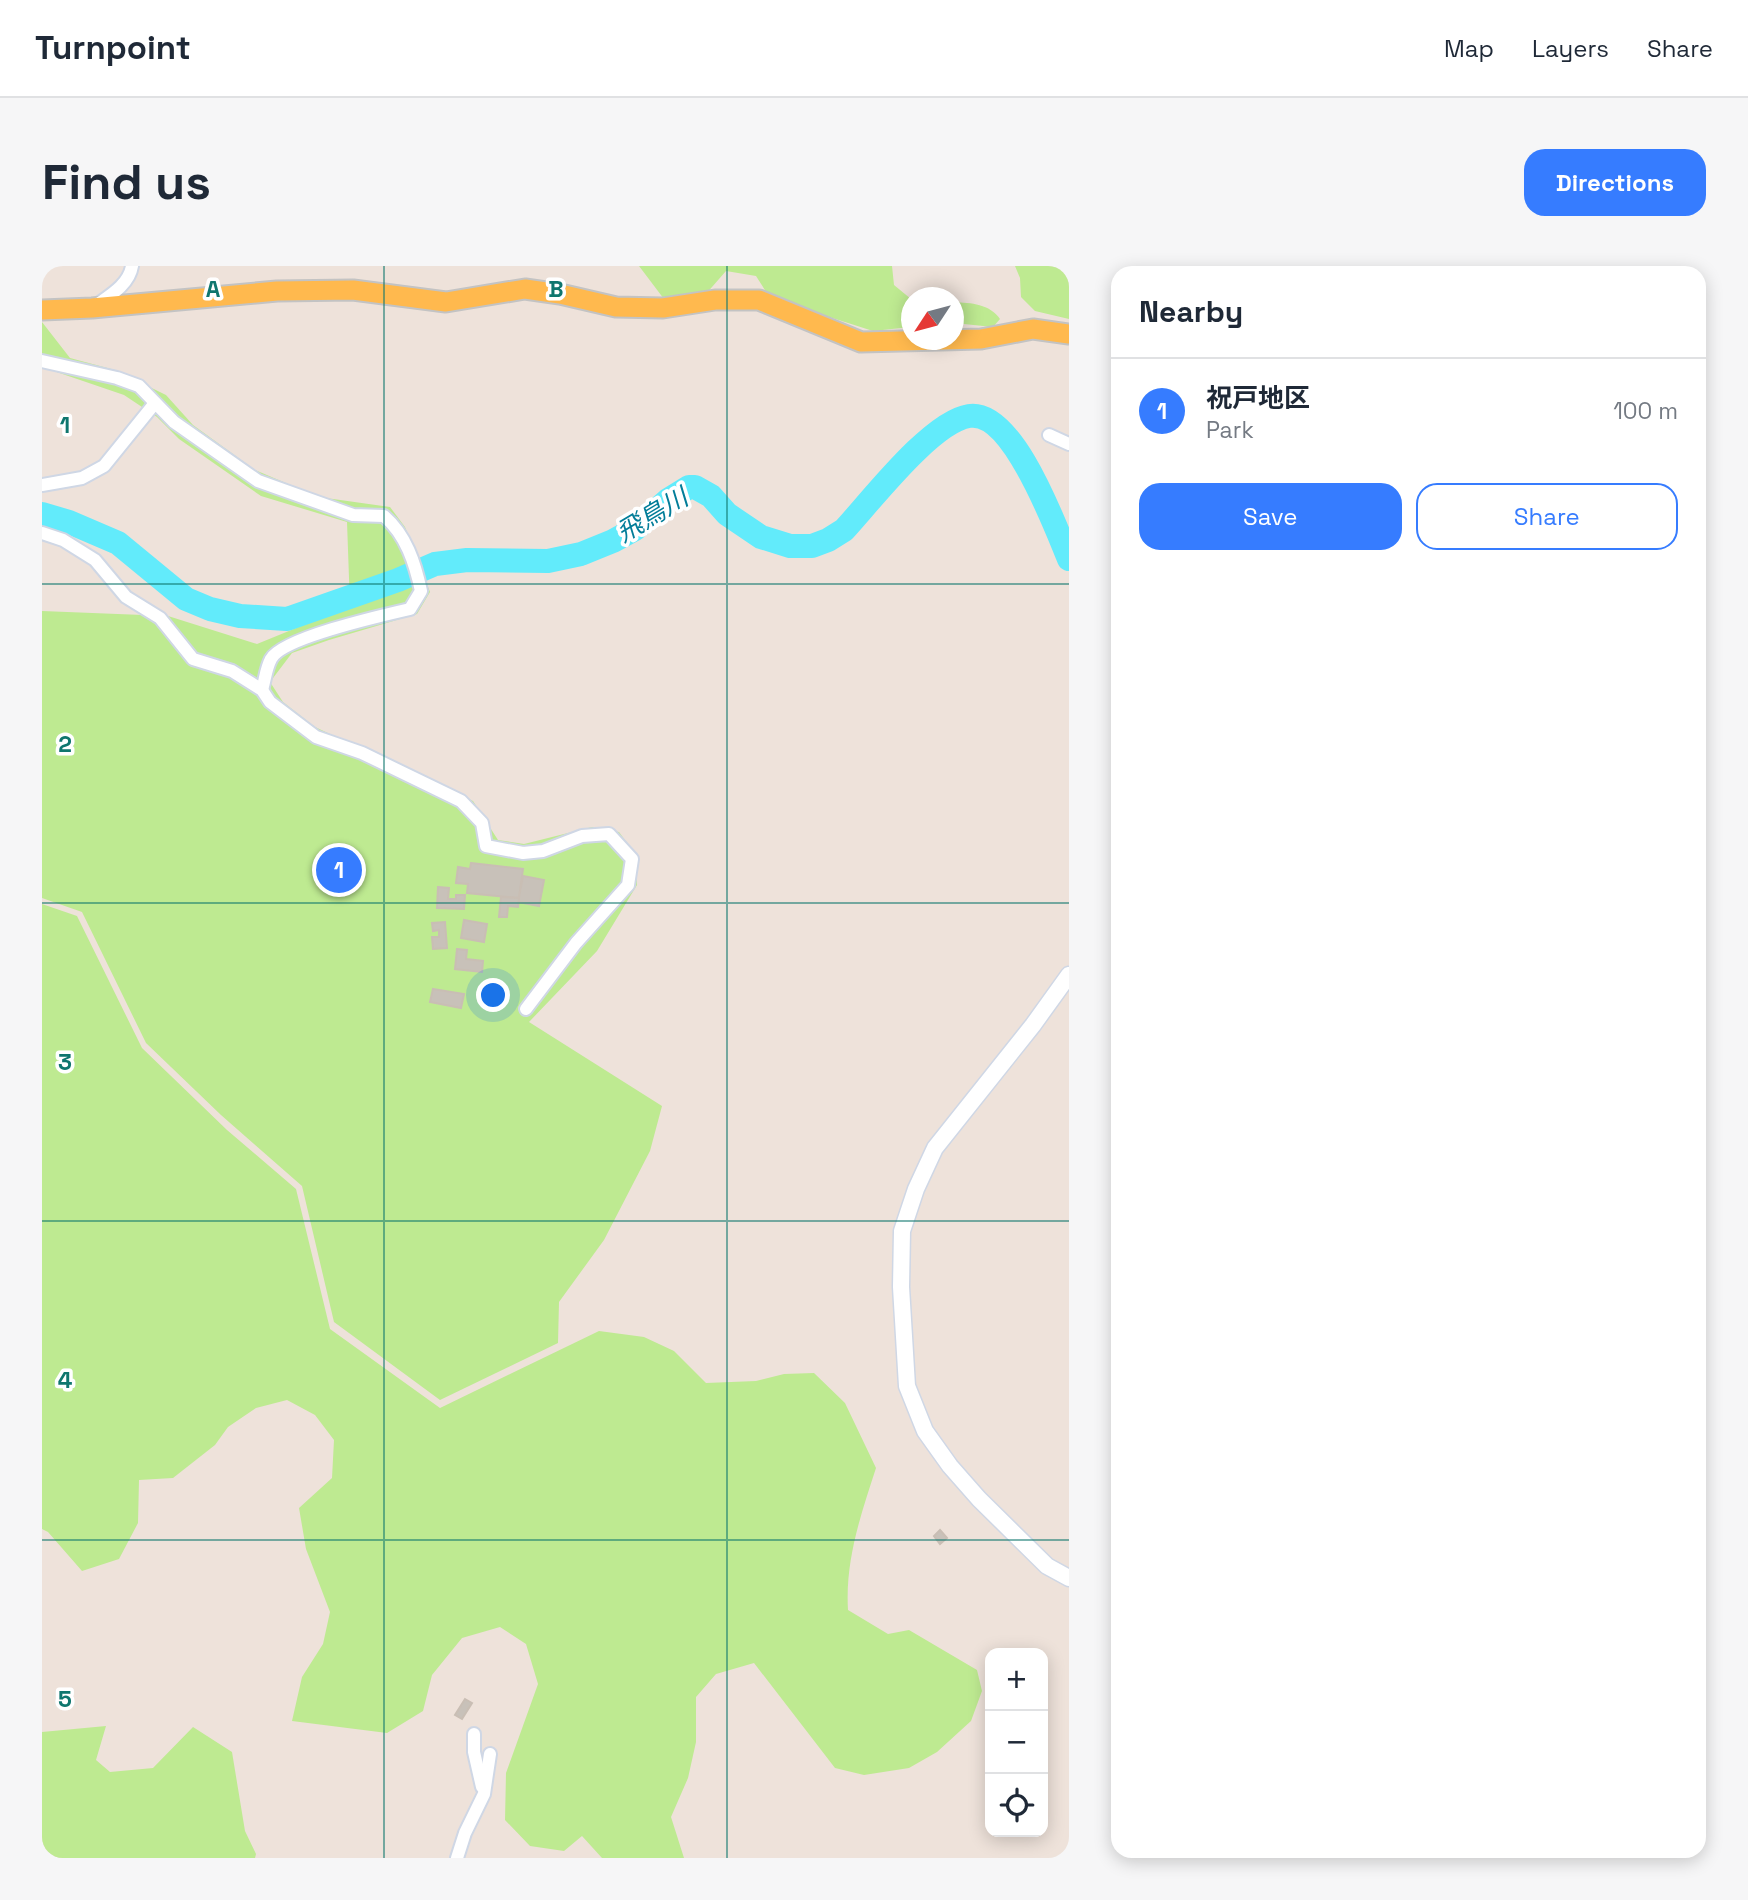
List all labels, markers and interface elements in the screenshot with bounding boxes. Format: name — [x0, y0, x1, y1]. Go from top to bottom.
text: Turnpoint — [35, 27, 191, 69]
text: Map — [1444, 33, 1494, 64]
text: Layers — [1532, 33, 1609, 64]
text: Share — [1647, 33, 1713, 64]
button: Directions — [1524, 149, 1706, 216]
text: Find us — [42, 151, 211, 213]
text: A — [206, 274, 221, 304]
text: B — [548, 274, 564, 304]
north arrow — [901, 287, 964, 350]
text: Nearby — [1139, 292, 1243, 331]
text: 祝戸地区 — [1206, 381, 1310, 415]
text: 1 — [1157, 396, 1167, 426]
text: 100 m — [1613, 396, 1678, 426]
text: 1 — [60, 410, 70, 440]
text: Park — [1206, 415, 1254, 445]
water label: 飛鳥川 — [610, 479, 697, 550]
button: Save — [1139, 483, 1402, 550]
button: Share — [1416, 483, 1678, 550]
text: 2 — [58, 729, 72, 759]
pin: 1 — [316, 844, 362, 896]
your location — [476, 978, 510, 1012]
text: 3 — [58, 1047, 72, 1077]
text: 4 — [58, 1365, 73, 1395]
map controls — [985, 1648, 1048, 1837]
button: + — [985, 1648, 1048, 1711]
text: 5 — [58, 1684, 72, 1714]
button: − — [985, 1711, 1048, 1774]
button: locate — [985, 1774, 1048, 1837]

